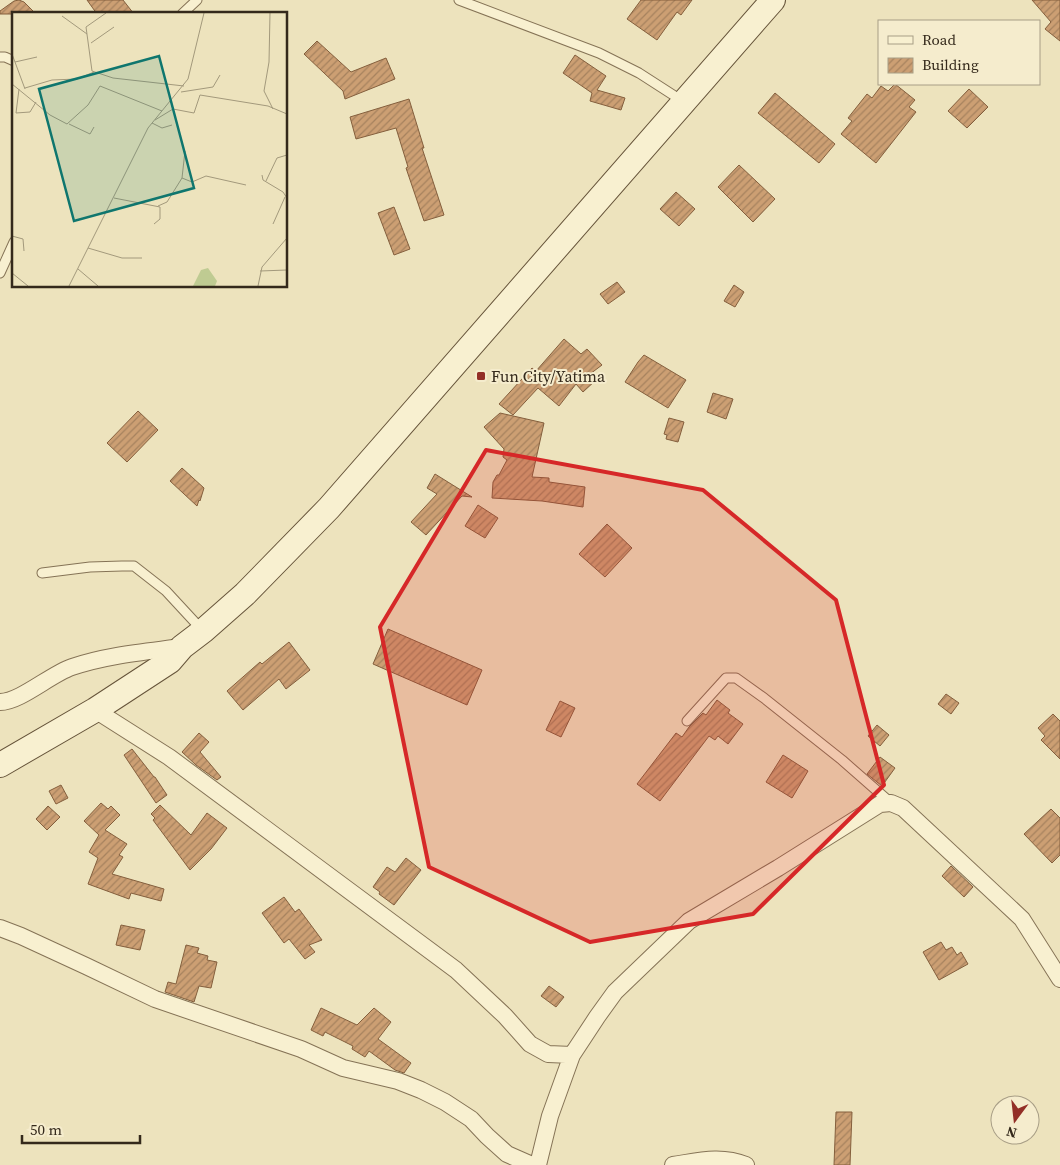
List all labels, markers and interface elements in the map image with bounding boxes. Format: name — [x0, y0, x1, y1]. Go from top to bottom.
inset map — [12, 12, 288, 288]
legend — [878, 20, 1040, 85]
text: Road — [922, 29, 956, 50]
text: Building — [922, 54, 979, 75]
place label: Fun City/Yatima — [491, 365, 606, 387]
marker: Fun City/Yatima — [475, 370, 487, 382]
north arrow — [990, 1095, 1040, 1145]
scale bar — [22, 1112, 140, 1144]
text: 50 m — [30, 1119, 62, 1140]
text: N — [1004, 1122, 1019, 1144]

